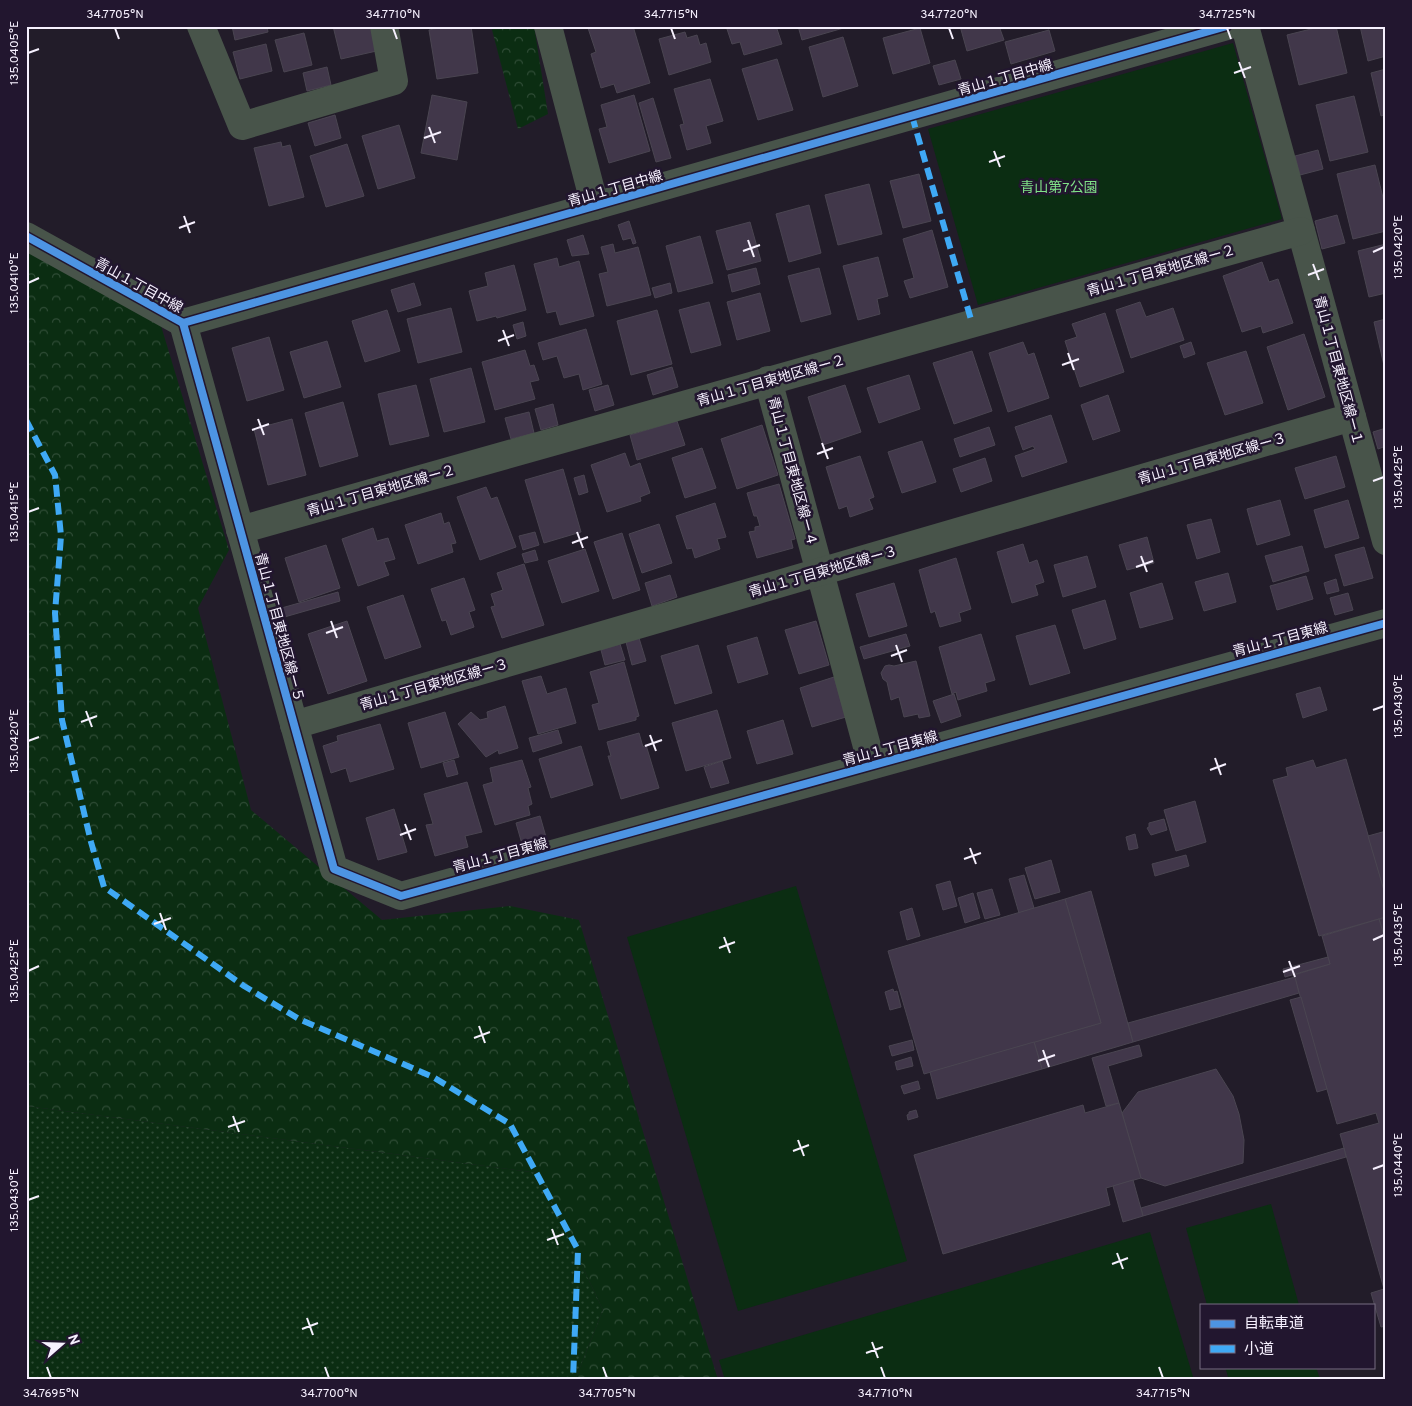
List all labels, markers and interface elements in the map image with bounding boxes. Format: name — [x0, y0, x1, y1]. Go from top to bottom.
text: 34.7705°N — [86, 7, 144, 23]
text: 34.7710°N — [366, 7, 420, 23]
text: 34.7715°N — [644, 7, 698, 23]
text: 34.7720°N — [920, 7, 978, 23]
text: 34.7725°N — [1198, 7, 1256, 23]
text: 135.0405°E — [7, 21, 23, 85]
street label: 青山１丁目中線 — [956, 57, 1055, 100]
street label: 青山１丁目中線 — [566, 168, 665, 211]
park label: 青山第7公園 — [1020, 179, 1098, 197]
text: 135.0420°E — [1391, 215, 1407, 279]
street label: 青山１丁目東地区線ー２ — [1085, 242, 1238, 301]
text: 135.0410°E — [7, 252, 23, 314]
street label: 青山１丁目中線 — [91, 255, 185, 318]
street label: 青山１丁目東地区線ー１ — [1309, 294, 1366, 447]
street label: 青山１丁目東地区線ー２ — [695, 352, 848, 411]
street label: 青山１丁目東地区線ー４ — [763, 395, 820, 548]
street label: 青山１丁目東地区線ー３ — [1136, 430, 1289, 489]
text: 135.0425°E — [1391, 445, 1407, 509]
street label: 青山１丁目東地区線ー２ — [305, 462, 458, 521]
text: 135.0415°E — [7, 481, 23, 543]
street label: 青山１丁目東地区線ー３ — [747, 543, 900, 602]
street label: 青山１丁目東地区線ー５ — [250, 551, 307, 704]
street label: 青山１丁目東線 — [1231, 620, 1330, 661]
street label: 青山１丁目東地区線ー３ — [358, 656, 511, 715]
text: 135.0430°E — [1391, 674, 1407, 738]
text: 135.0420°E — [7, 709, 23, 773]
street label: 青山１丁目東線 — [841, 729, 940, 770]
street label: 青山１丁目東線 — [451, 836, 550, 877]
text: 135.0435°E — [1391, 903, 1407, 967]
text: 135.0425°E — [7, 939, 23, 1003]
text: 135.0440°E — [1391, 1133, 1407, 1197]
text: 135.0430°E — [7, 1168, 23, 1232]
legend — [1200, 1304, 1374, 1368]
text: 自転車道 — [1244, 1315, 1304, 1334]
north arrow — [38, 1318, 88, 1368]
text: N — [63, 1332, 83, 1348]
text: 小道 — [1244, 1341, 1274, 1360]
text: 34.7695°N — [23, 1386, 79, 1402]
text: 34.7700°N — [300, 1386, 358, 1402]
text: 34.7705°N — [578, 1386, 636, 1402]
text: 34.7710°N — [858, 1386, 912, 1402]
text: 34.7715°N — [1136, 1386, 1190, 1402]

